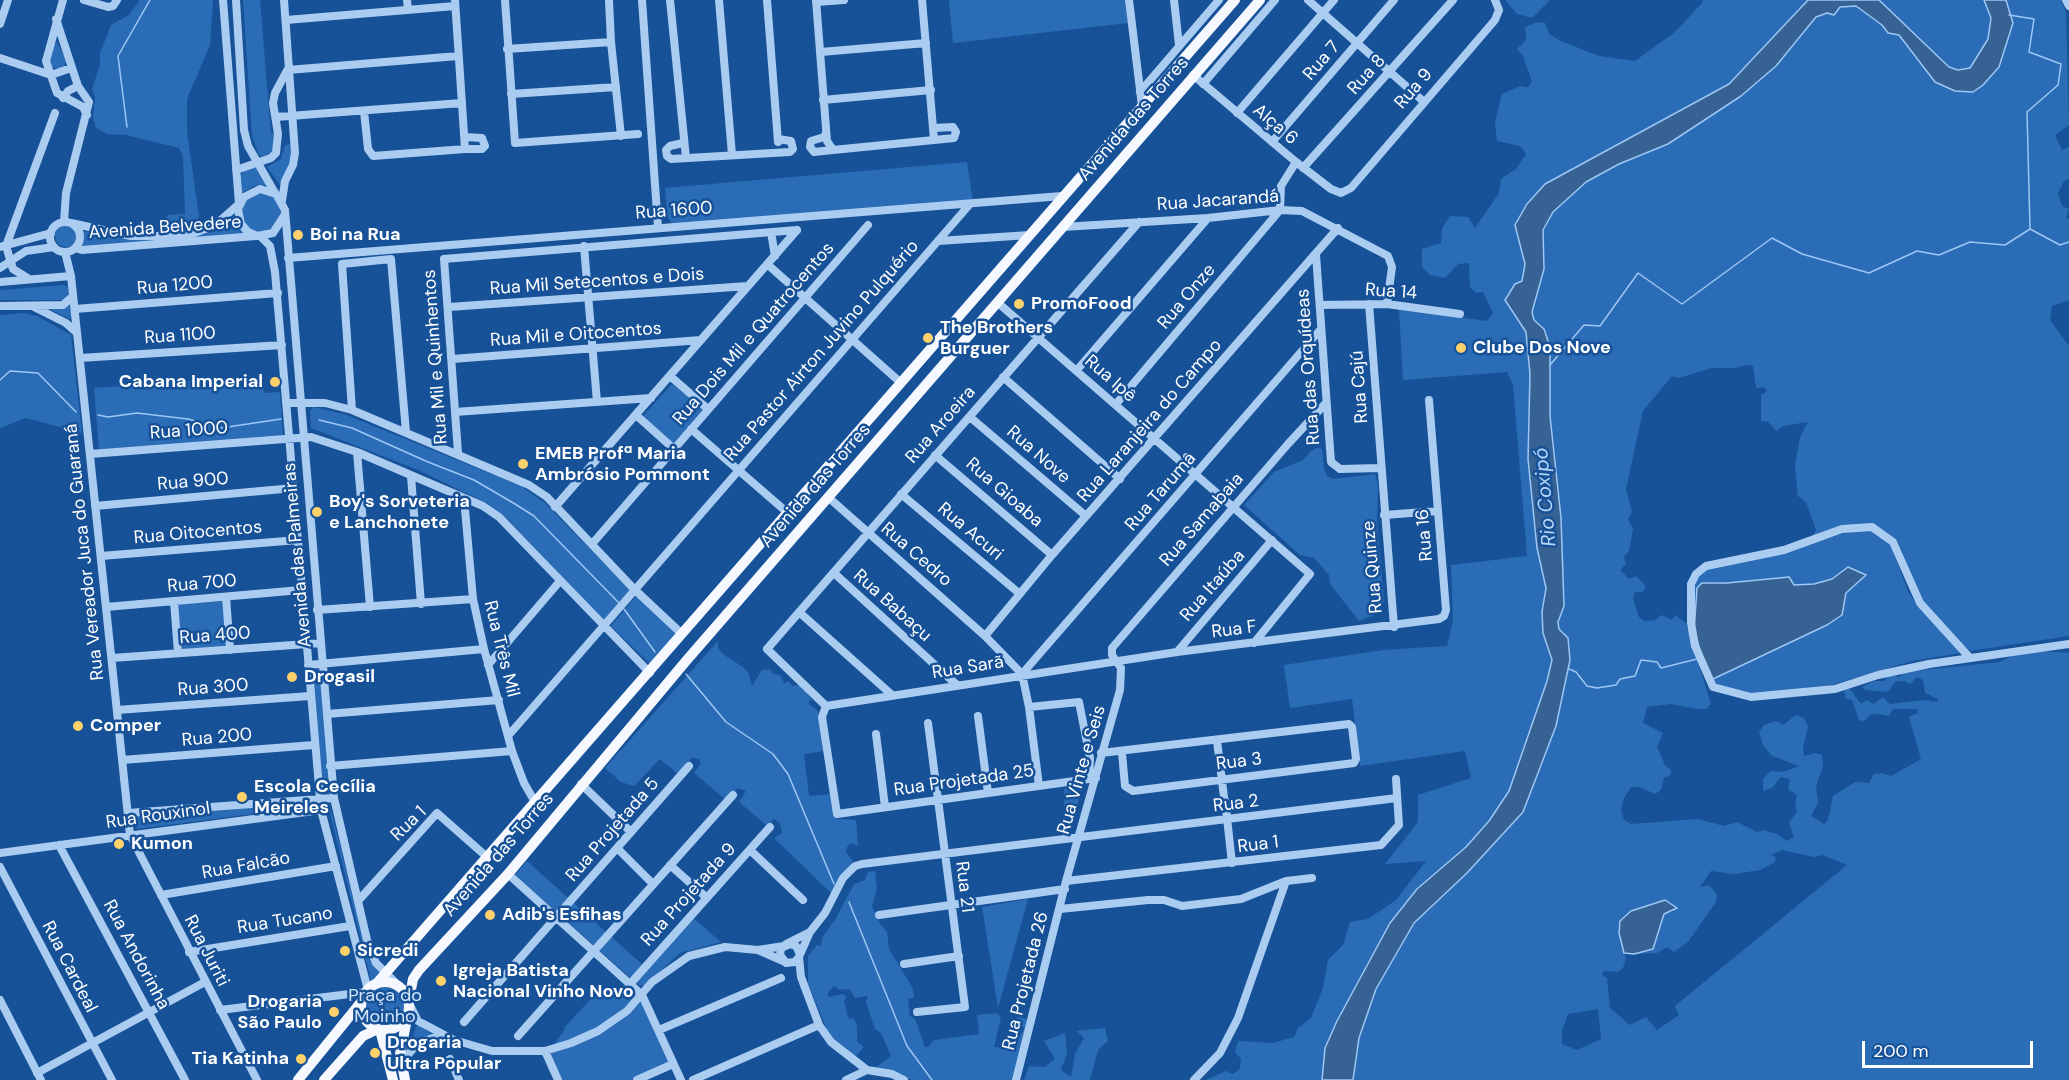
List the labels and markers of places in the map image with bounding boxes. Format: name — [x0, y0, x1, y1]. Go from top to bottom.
place label: Boi na Rua — [310, 224, 401, 246]
marker: Boi na Rua — [291, 228, 305, 242]
place label: PromoFood — [1031, 293, 1131, 315]
marker: PromoFood — [1012, 297, 1026, 311]
place label: The Brothers Burguer — [940, 317, 1053, 360]
marker: The Brothers Burguer — [921, 331, 935, 345]
place label: Clube Dos Nove — [1473, 337, 1611, 359]
marker: Clube Dos Nove — [1454, 341, 1468, 355]
place label: Cabana Imperial — [119, 371, 263, 393]
marker: Cabana Imperial — [268, 375, 282, 389]
place label: EMEB Profª Maria Ambrósio Pommont — [535, 443, 710, 486]
marker: EMEB Profª Maria Ambrósio Pommont — [516, 457, 530, 471]
place label: Boy's Sorveteria e Lanchonete — [329, 491, 470, 534]
marker: Boy's Sorveteria e Lanchonete — [310, 505, 324, 519]
place label: Drogasil — [304, 666, 375, 688]
marker: Drogasil — [285, 670, 299, 684]
place label: Comper — [90, 715, 161, 737]
marker: Comper — [71, 719, 85, 733]
place label: Escola Cecília Meireles — [254, 776, 376, 818]
marker: Escola Cecília Meireles — [235, 790, 249, 804]
place label: Kumon — [131, 833, 193, 855]
marker: Kumon — [112, 837, 126, 851]
place label: Adib's Esfihas — [502, 904, 622, 926]
marker: Adib's Esfihas — [483, 908, 497, 922]
place label: Sicredi — [357, 940, 419, 962]
marker: Sicredi — [338, 944, 352, 958]
place label: Igreja Batista Nacional Vinho Novo — [453, 960, 634, 1002]
marker: Igreja Batista Nacional Vinho Novo — [434, 974, 448, 988]
place label: Drogaria São Paulo — [237, 991, 322, 1034]
marker: Drogaria São Paulo — [327, 1005, 341, 1019]
place label: Drogaria Ultra Popular — [387, 1032, 501, 1074]
marker: Drogaria Ultra Popular — [368, 1046, 382, 1060]
place label: Tia Katinha — [191, 1048, 289, 1070]
marker: Tia Katinha — [294, 1052, 308, 1066]

